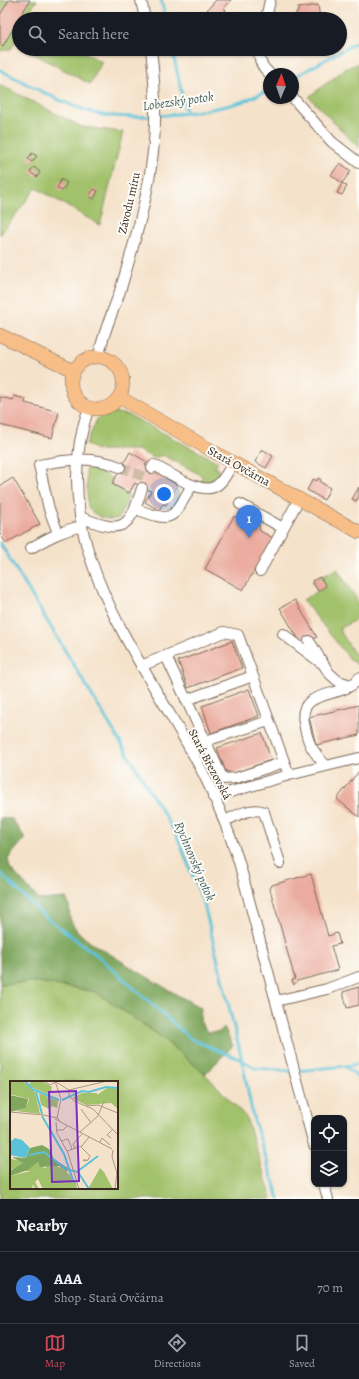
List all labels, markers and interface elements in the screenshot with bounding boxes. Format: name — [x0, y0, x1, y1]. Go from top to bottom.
search box — [12, 12, 347, 56]
icon: search — [26, 23, 48, 45]
text: Search here — [58, 24, 129, 44]
north arrow — [263, 68, 299, 104]
water label: Lobezský potok — [141, 88, 215, 114]
street label: Závodu míru — [114, 170, 144, 236]
street label: Stará Ovčárna — [205, 442, 274, 490]
your location — [154, 484, 174, 504]
pin: 1 — [236, 505, 262, 538]
street label: Stará Březovská — [185, 726, 236, 803]
water label: Rychnovský potok — [171, 819, 219, 904]
inset map — [10, 1081, 118, 1189]
map controls — [311, 1115, 347, 1187]
button: locate — [311, 1115, 347, 1151]
button: layers — [311, 1151, 347, 1187]
text: Nearby — [16, 1214, 67, 1237]
text: AAA — [54, 1269, 82, 1289]
text: 1 — [27, 1279, 31, 1296]
text: 70 m — [317, 1279, 343, 1296]
text: Shop · Stará Ovčárna — [54, 1289, 164, 1306]
tab: Map — [44, 1332, 66, 1371]
tab: Directions — [154, 1332, 201, 1371]
tab: Saved — [289, 1332, 315, 1371]

